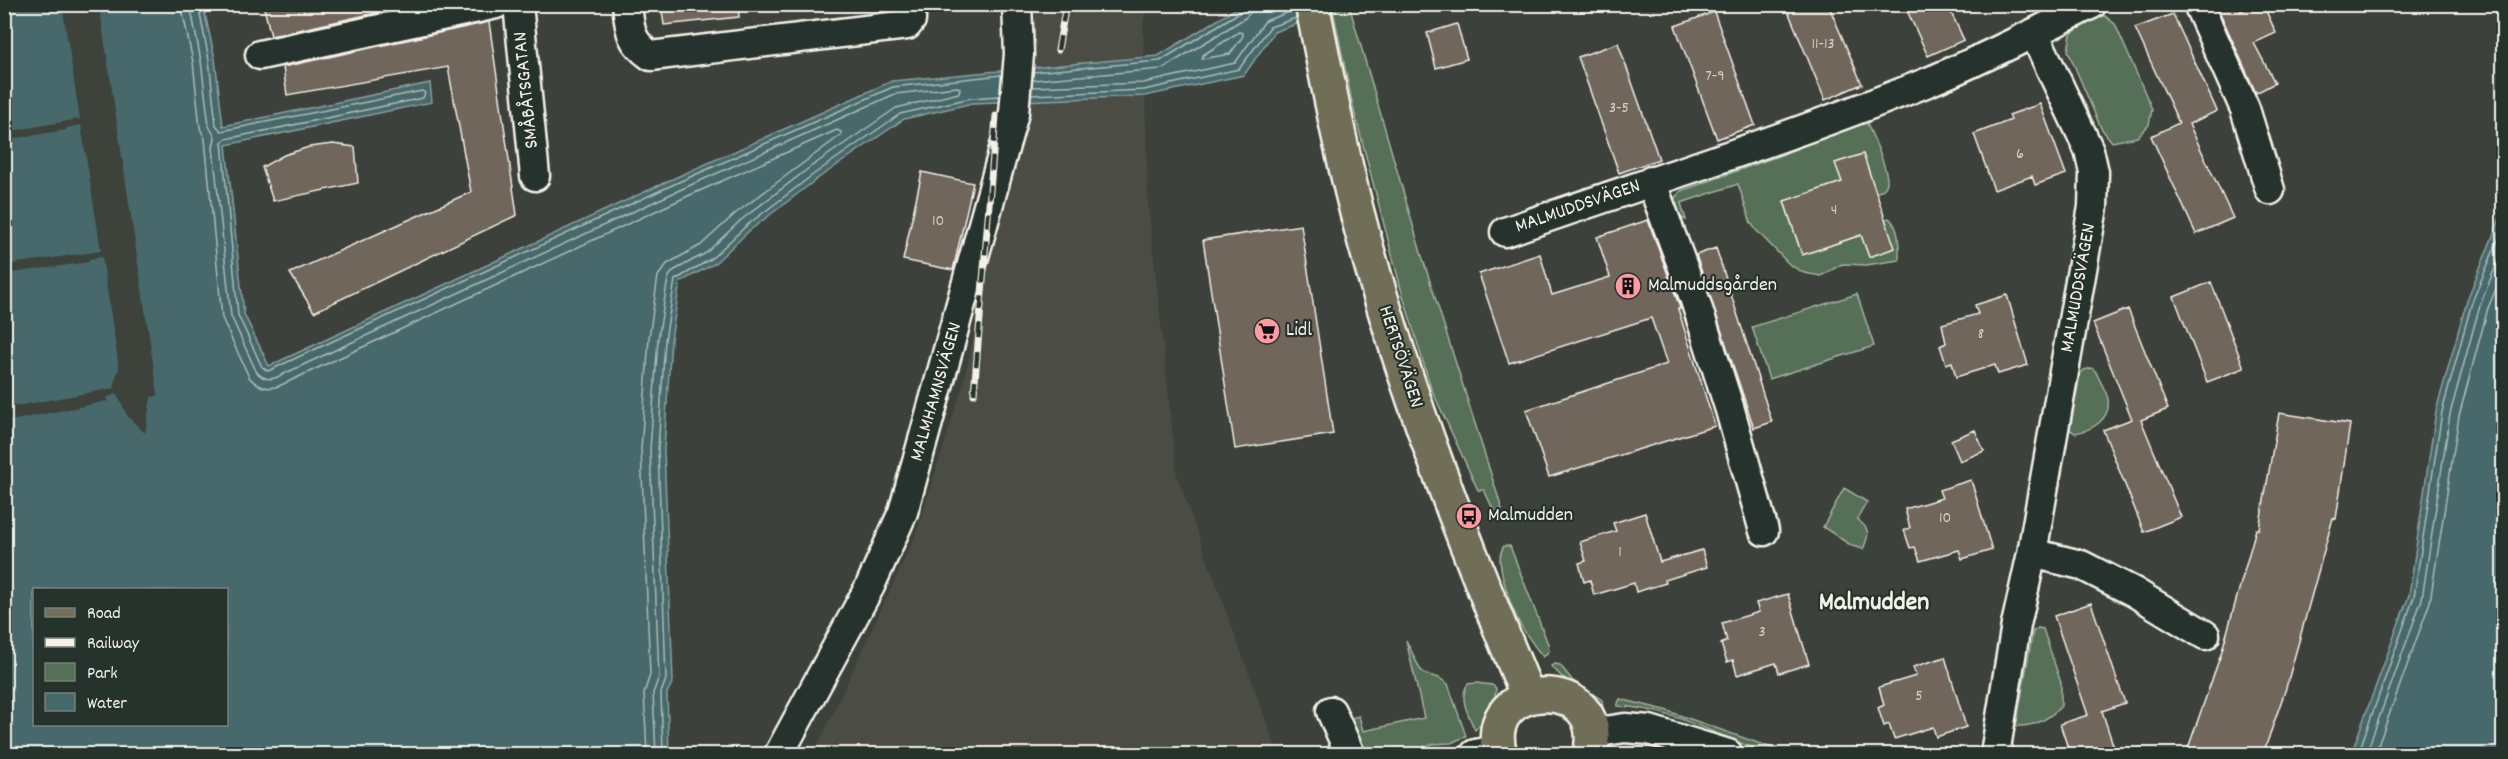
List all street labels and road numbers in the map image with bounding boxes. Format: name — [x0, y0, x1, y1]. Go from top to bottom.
street label: SMÅBÅTSGATAN — [507, 30, 547, 150]
street label: MALMUDDSVÄGEN — [1512, 172, 1644, 242]
street label: MALMUDDSVÄGEN — [2054, 221, 2104, 355]
street label: HERTSÖVÄGEN — [1370, 302, 1430, 412]
street label: MALMHAMNSVÄGEN — [904, 319, 970, 465]

